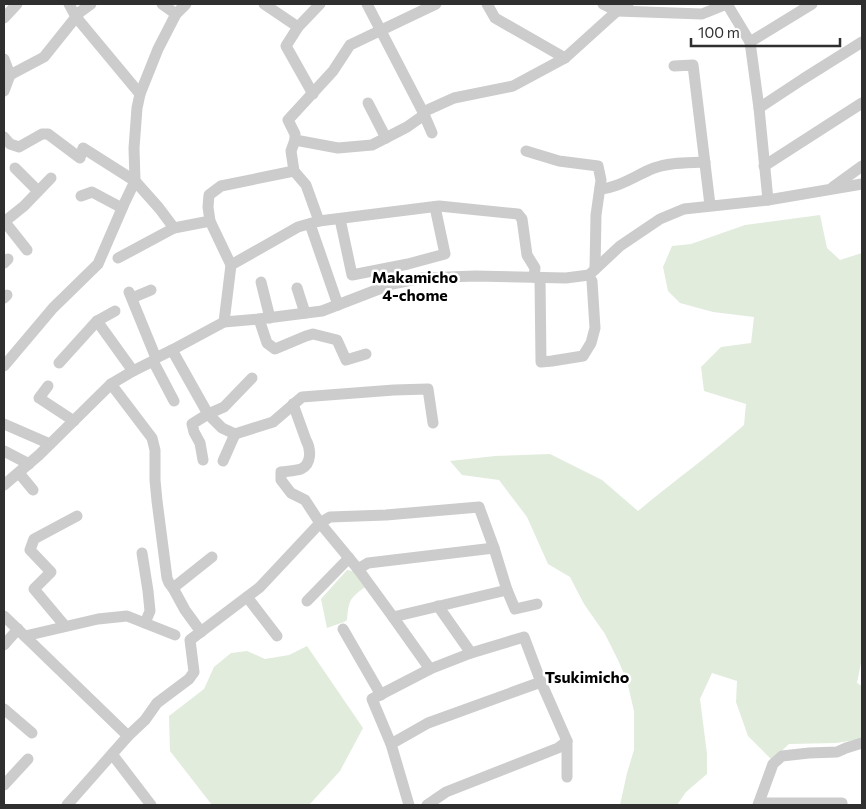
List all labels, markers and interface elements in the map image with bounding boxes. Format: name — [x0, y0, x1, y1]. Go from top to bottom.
scale bar — [691, 15, 840, 47]
text: 100 m — [698, 23, 740, 41]
district label: Makamicho 4-chome — [372, 267, 459, 304]
district label: Tsukimicho — [545, 667, 630, 686]

